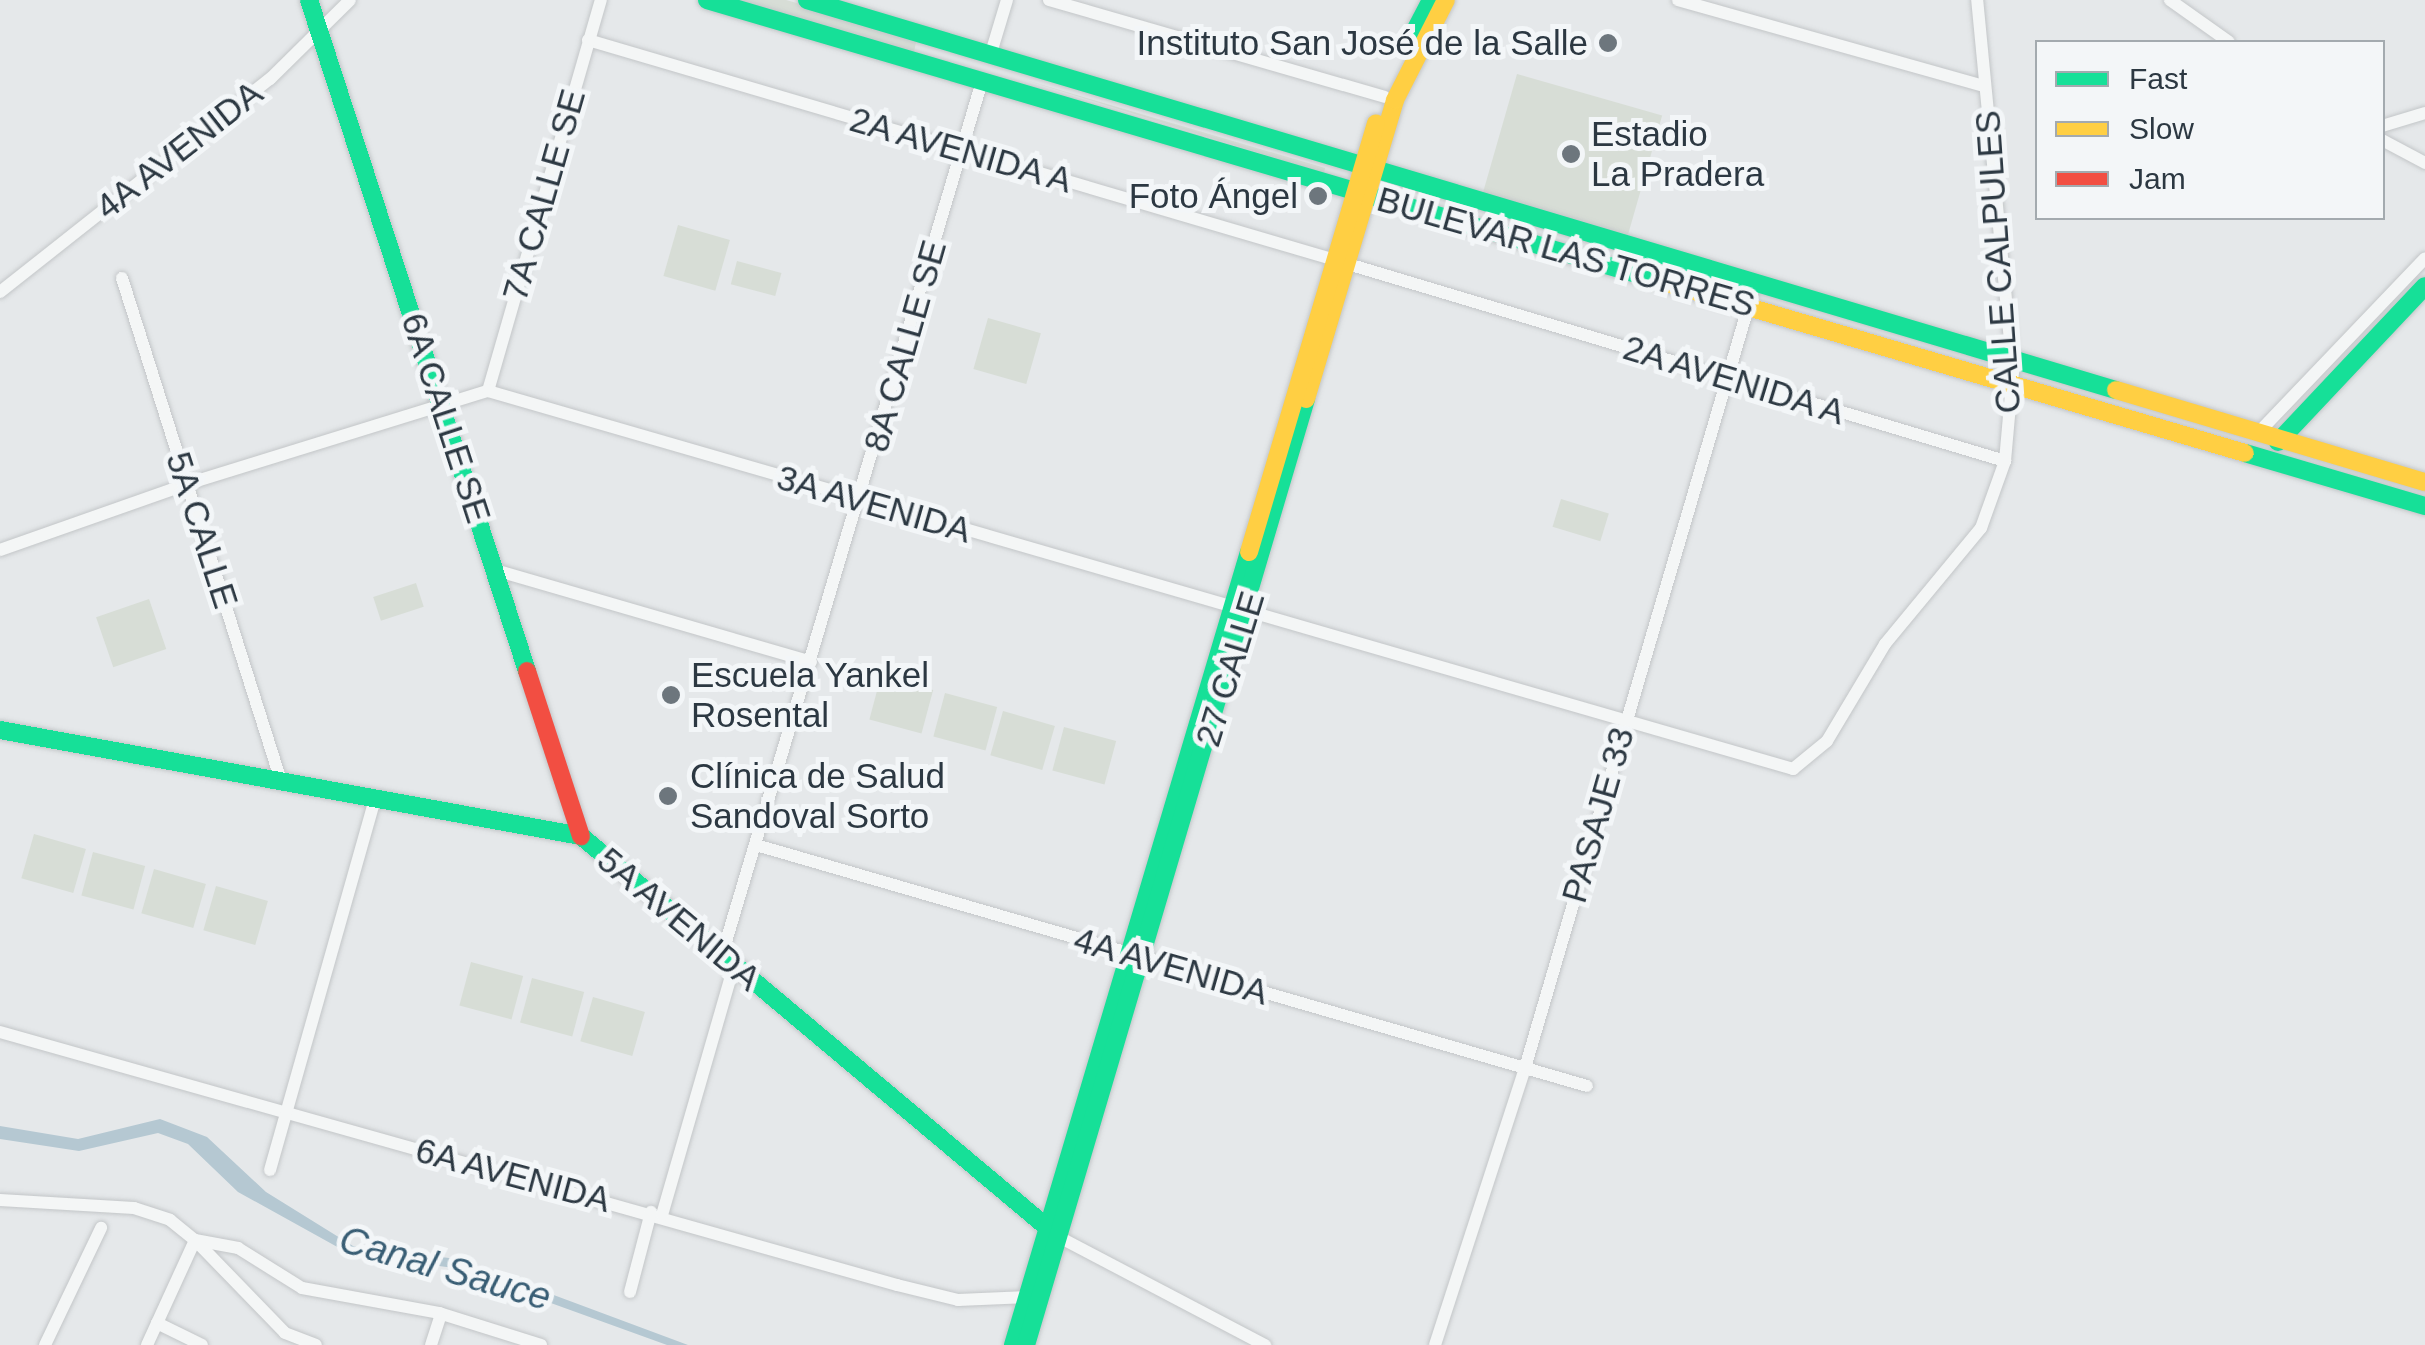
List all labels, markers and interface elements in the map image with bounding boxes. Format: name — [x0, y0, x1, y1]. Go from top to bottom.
place label: Instituto San José de la Salle — [1137, 22, 1588, 64]
marker: Instituto San José de la Salle — [1597, 32, 1619, 54]
legend — [2035, 40, 2385, 220]
text: Fast — [2129, 62, 2187, 95]
street label: 4A AVENIDA — [86, 71, 272, 229]
street label: 7A CALLE SE — [494, 84, 594, 306]
street label: 2A AVENIDA A — [841, 97, 1081, 203]
street label: CALLE CALPULES — [1966, 109, 2030, 415]
text: Slow — [2129, 112, 2194, 145]
place label: Estadio La Pradera — [1591, 113, 1764, 195]
marker: Estadio La Pradera — [1560, 143, 1582, 165]
text: Jam — [2129, 162, 2186, 195]
place label: Foto Ángel — [1129, 175, 1298, 217]
street label: BULEVAR LAS TORRES — [1372, 178, 1760, 326]
marker: Foto Ángel — [1307, 185, 1329, 207]
street label: 8A CALLE SE — [855, 235, 955, 457]
street label: 6A CALLE SE — [392, 307, 500, 529]
street label: 2A AVENIDA A — [1615, 325, 1853, 435]
street label: 5A CALLE — [157, 446, 247, 614]
street label: 3A AVENIDA — [770, 456, 978, 552]
street label: 27 CALLE — [1187, 587, 1273, 751]
place label: Escuela Yankel Rosental — [691, 654, 930, 736]
marker: Escuela Yankel Rosental — [660, 684, 682, 706]
street label: PASAJE 33 — [1553, 723, 1643, 907]
place label: Clínica de Salud Sandoval Sorto — [690, 755, 945, 837]
marker: Clínica de Salud Sandoval Sorto — [655, 783, 681, 809]
street label: 5A AVENIDA — [588, 837, 770, 1001]
street label: 4A AVENIDA — [1067, 918, 1275, 1014]
street label: 6A AVENIDA — [409, 1128, 617, 1222]
water label: Canal Sauce — [334, 1217, 556, 1321]

